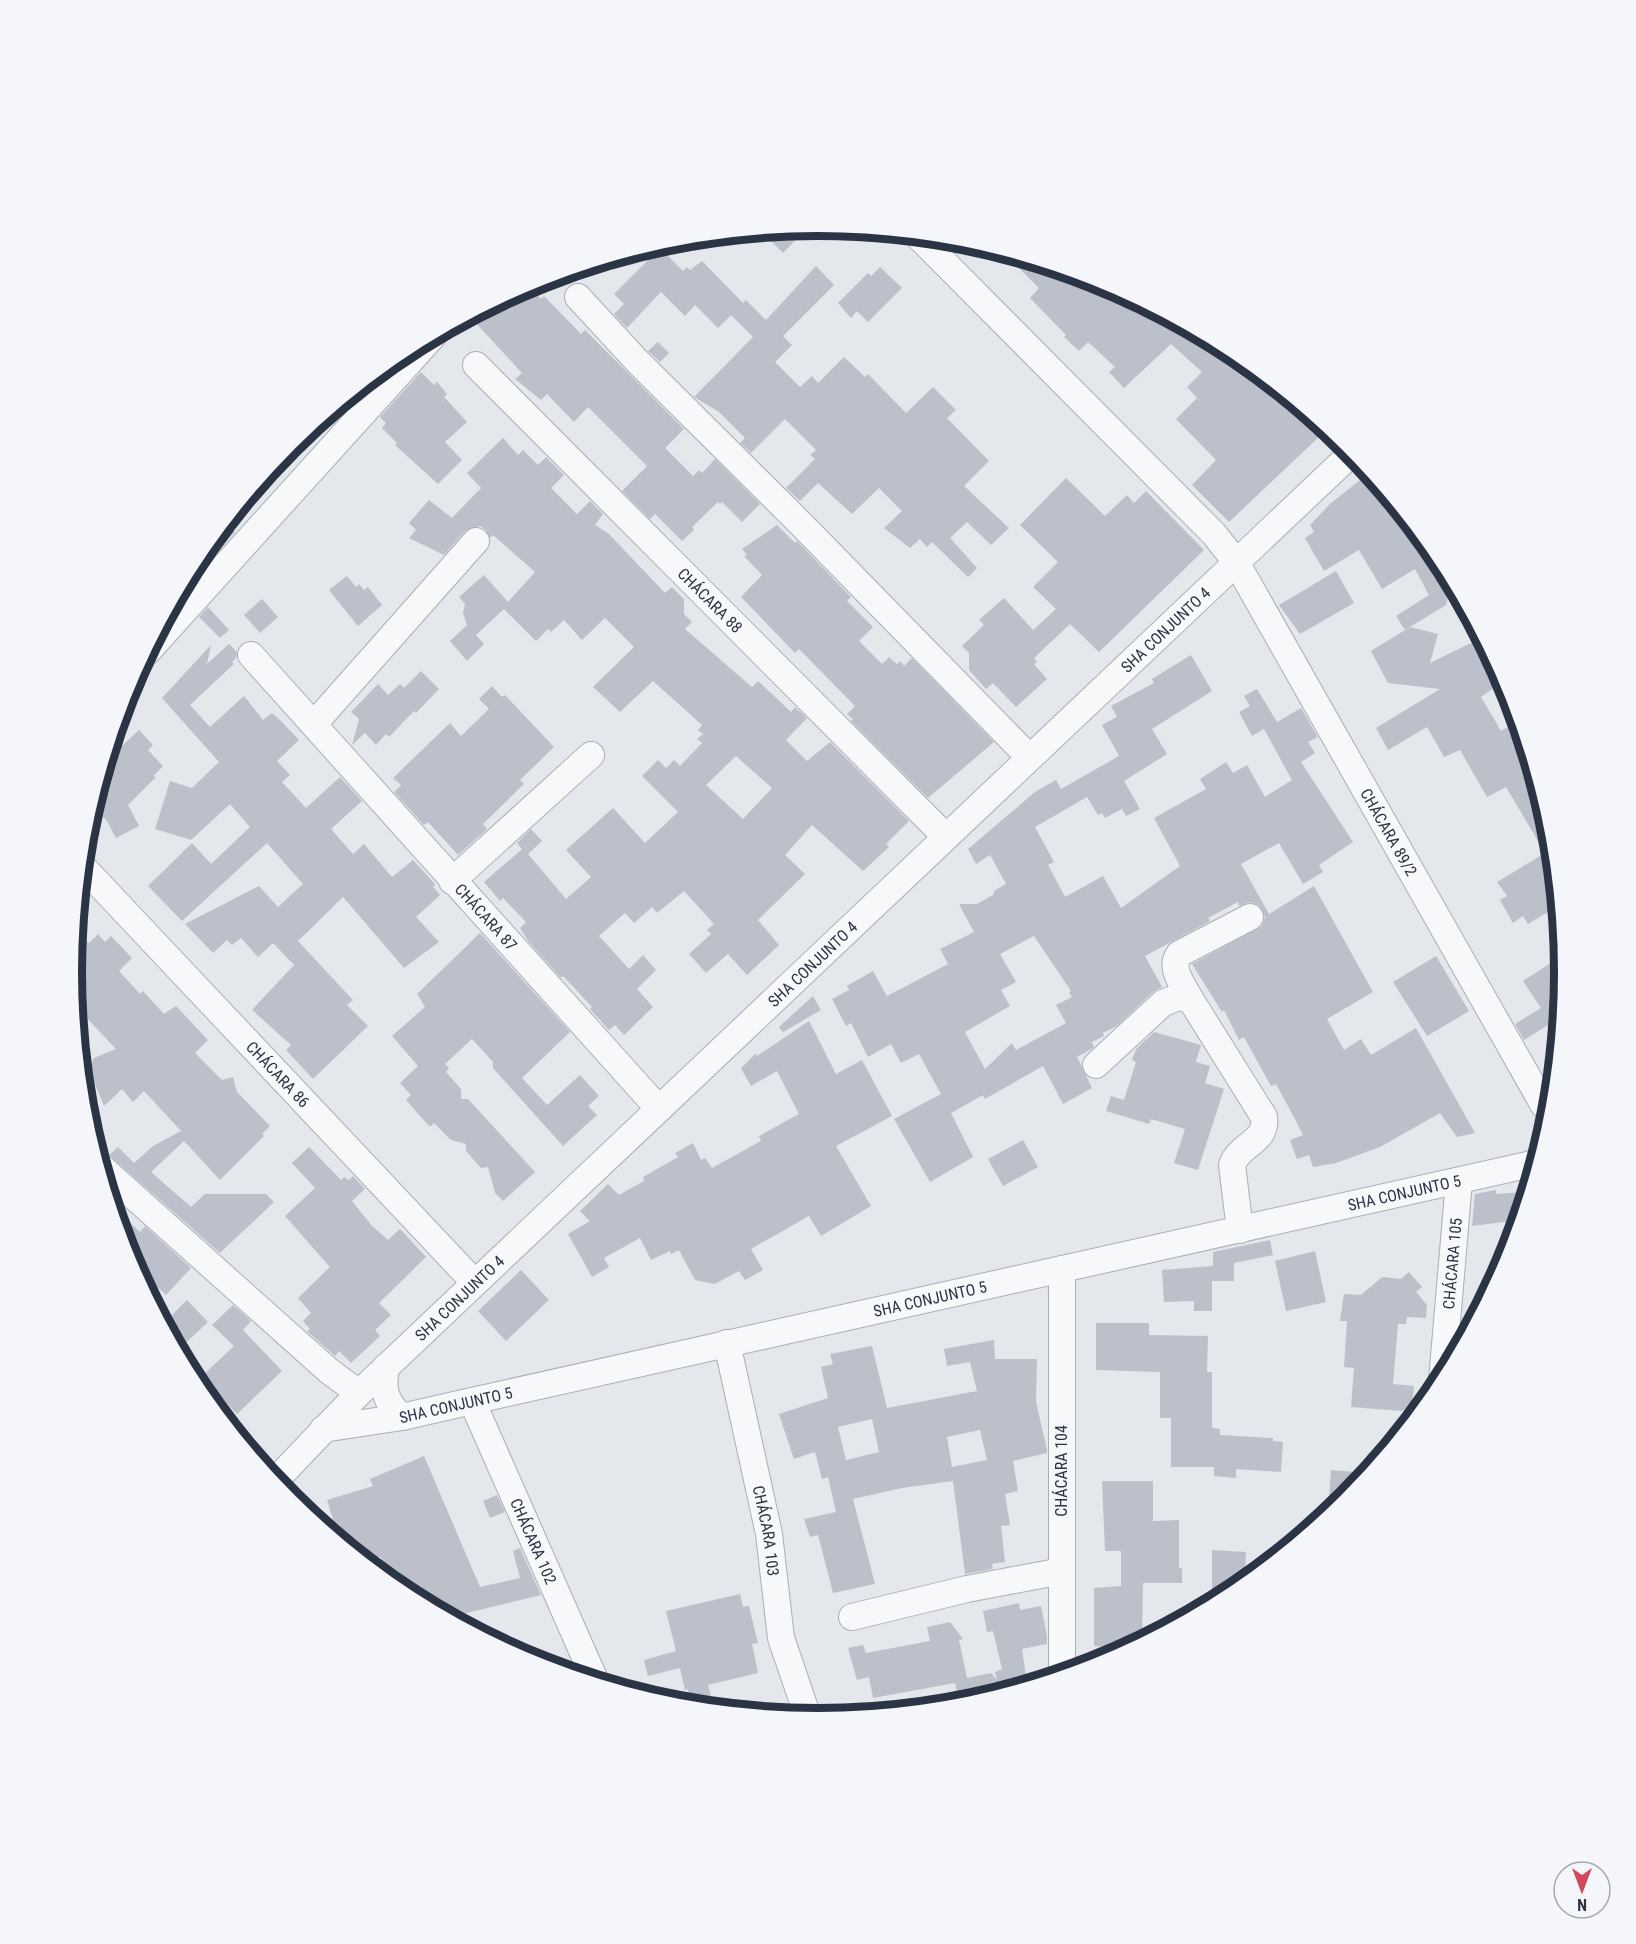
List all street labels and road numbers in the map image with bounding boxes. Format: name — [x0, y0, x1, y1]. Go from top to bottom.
street label: CHÁCARA 88 — [674, 564, 746, 637]
street label: SHA CONJUNTO 4 — [1117, 583, 1214, 677]
street label: CHÁCARA 89/2 — [1356, 785, 1421, 880]
street label: CHÁCARA 87 — [451, 880, 521, 955]
street label: SHA CONJUNTO 4 — [764, 917, 861, 1011]
street label: CHÁCARA 86 — [242, 1037, 314, 1112]
street label: SHA CONJUNTO 5 — [1346, 1171, 1463, 1215]
street label: CHÁCARA 105 — [1439, 1217, 1466, 1310]
street label: SHA CONJUNTO 4 — [411, 1252, 508, 1345]
street label: SHA CONJUNTO 5 — [872, 1277, 989, 1321]
street label: SHA CONJUNTO 5 — [397, 1383, 514, 1427]
street label: CHÁCARA 104 — [1052, 1425, 1071, 1517]
street label: CHÁCARA 103 — [749, 1484, 783, 1577]
street label: CHÁCARA 102 — [506, 1495, 560, 1587]

